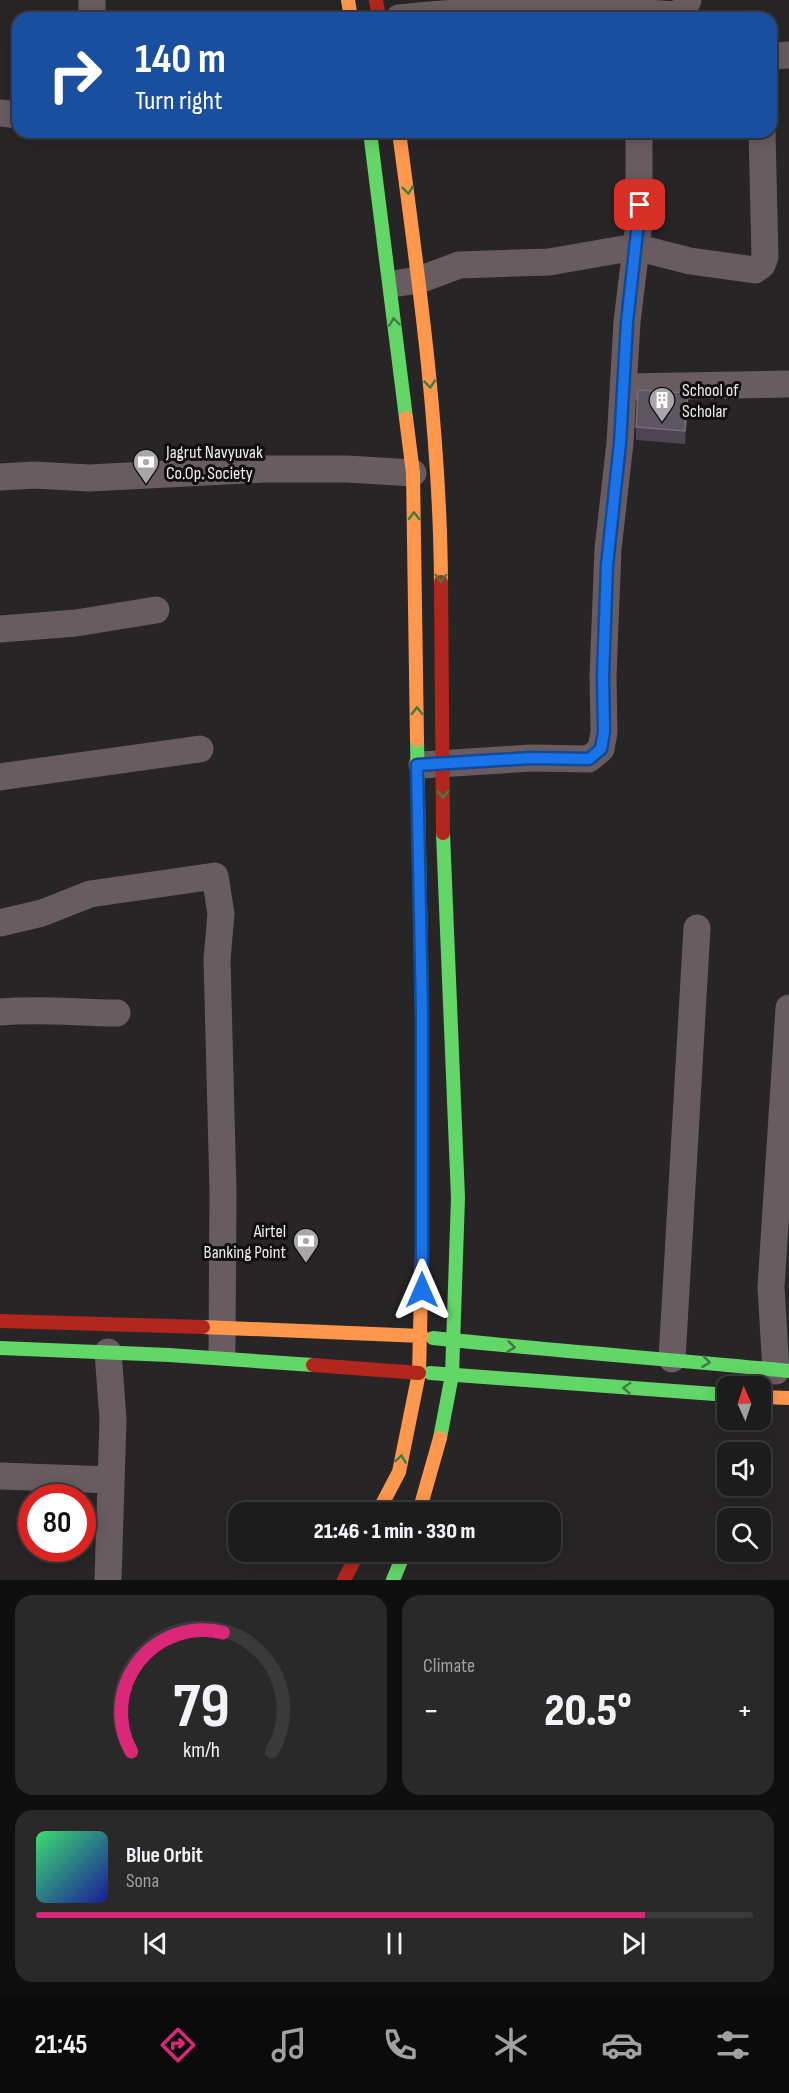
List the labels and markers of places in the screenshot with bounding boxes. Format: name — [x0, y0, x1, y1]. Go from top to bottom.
pin — [614, 179, 665, 230]
place label: School of Scholar — [682, 380, 739, 422]
building icon: School of Scholar — [647, 385, 677, 423]
place label: Jagrut Navyuvak Co.Op. Society — [165, 442, 263, 484]
bank icon: Jagrut Navyuvak Co.Op. Society — [131, 447, 161, 485]
place label: Airtel Banking Point — [204, 1221, 287, 1263]
bank icon: Airtel Banking Point — [291, 1226, 321, 1264]

